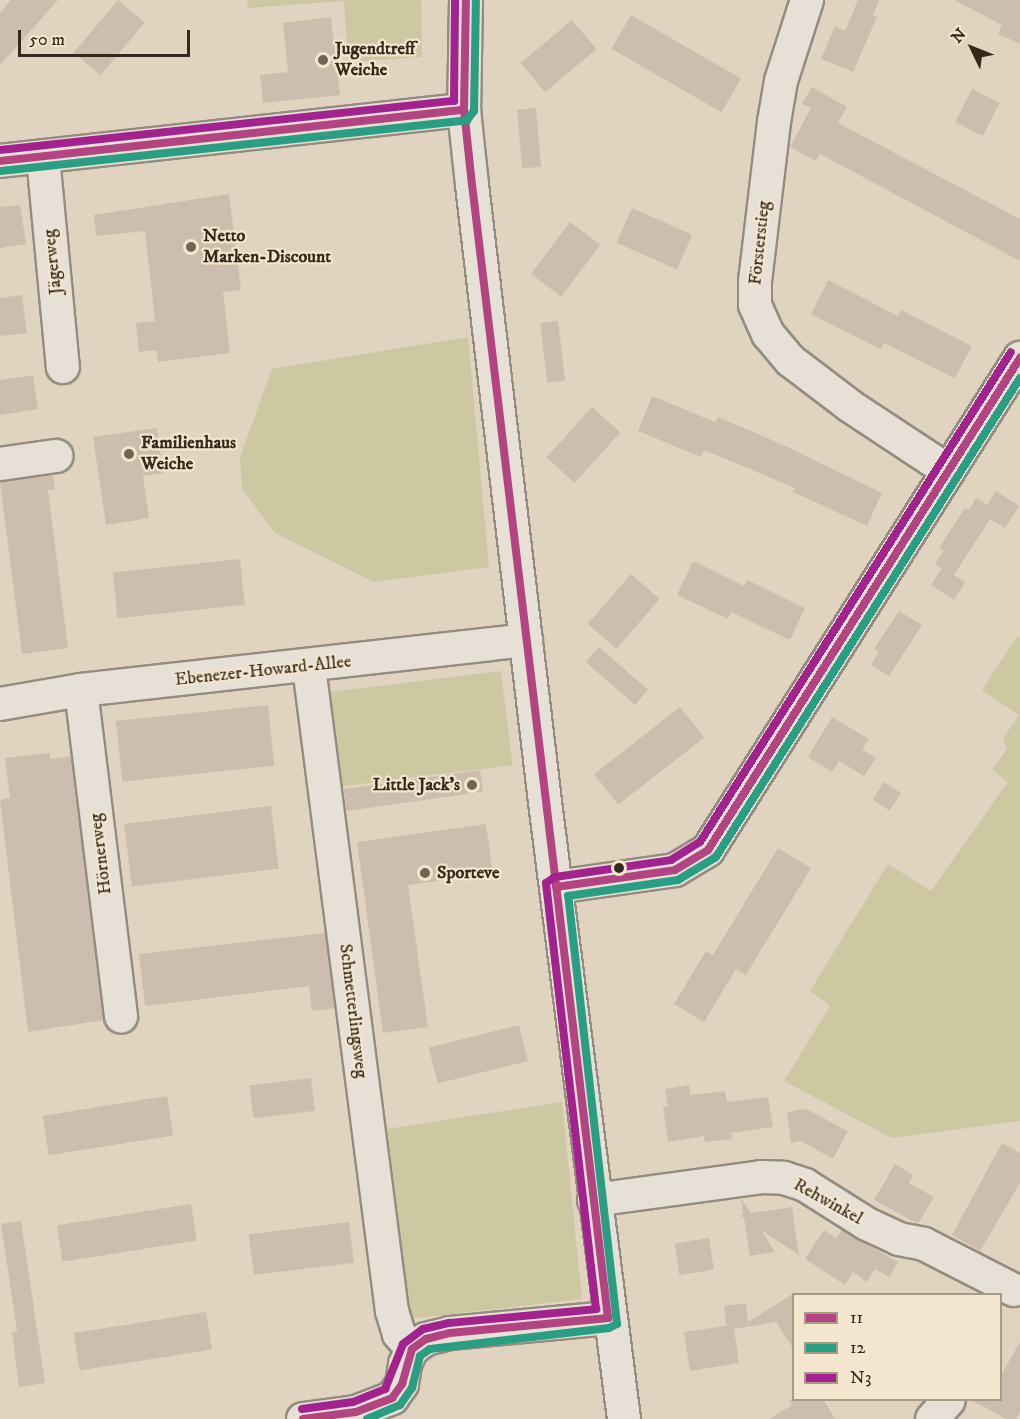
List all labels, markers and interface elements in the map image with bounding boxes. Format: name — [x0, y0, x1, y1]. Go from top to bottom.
scale bar — [21, 18, 194, 56]
north arrow — [942, 18, 1002, 78]
text: N — [947, 24, 971, 47]
text: 50 m — [29, 29, 65, 51]
place label: Jugendtreff Weiche — [335, 39, 415, 82]
marker: Jugendtreff Weiche — [316, 53, 330, 67]
street label: Försterstieg — [745, 200, 775, 286]
place label: Netto Marken-Discount — [203, 226, 331, 268]
street label: Jägerweg — [39, 228, 67, 296]
marker: Netto Marken-Discount — [184, 240, 198, 254]
place label: Familienhaus Weiche — [141, 433, 236, 476]
marker: Familienhaus Weiche — [122, 447, 136, 461]
street label: Ebenezer-Howard-Allee — [174, 651, 352, 691]
place label: Little Jack's — [373, 774, 460, 796]
marker: Little Jack's — [465, 778, 479, 792]
street label: Hörnerweg — [85, 812, 117, 896]
place label: Sporteve — [437, 862, 499, 884]
unlabelled marker — [613, 862, 625, 874]
marker: Sporteve — [418, 866, 432, 880]
street label: Schmetterlingsweg — [334, 943, 372, 1079]
street label: Rehwinkel — [790, 1174, 866, 1230]
legend — [792, 1293, 1002, 1401]
text: 11 — [850, 1307, 863, 1329]
text: 12 — [850, 1337, 865, 1359]
text: N3 — [850, 1367, 872, 1389]

